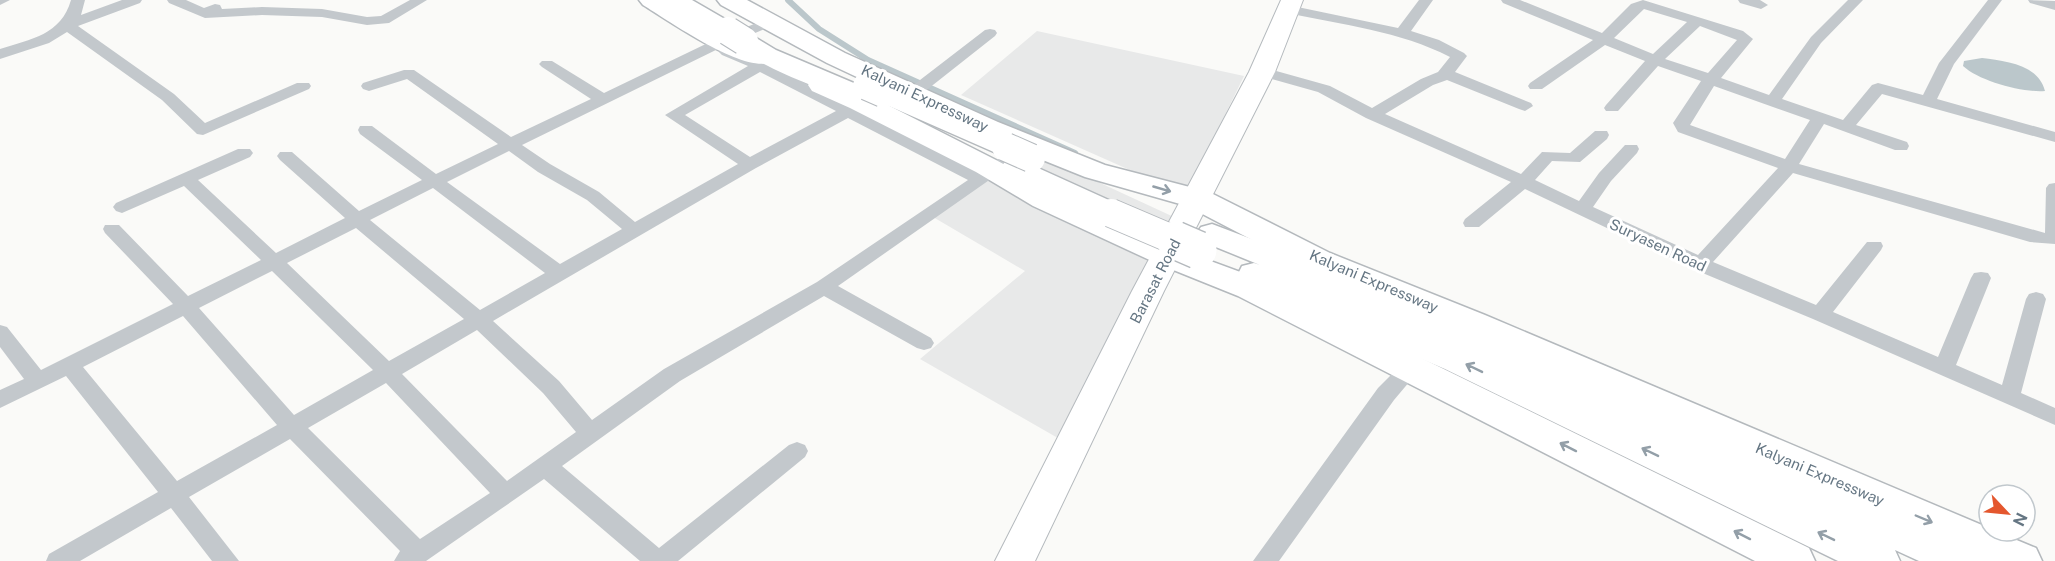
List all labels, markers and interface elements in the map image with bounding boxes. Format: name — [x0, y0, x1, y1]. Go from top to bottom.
street label: Kalyani Expressway — [859, 61, 991, 135]
one-way arrow — [1152, 184, 1171, 196]
street label: Suryasen Road — [1607, 215, 1709, 275]
street label: Barasat Road — [1126, 236, 1184, 326]
street label: Kalyani Expressway — [1307, 246, 1441, 316]
one-way arrow — [1466, 361, 1484, 373]
street label: Kalyani Expressway — [1753, 439, 1887, 509]
one-way arrow — [1559, 441, 1577, 452]
one-way arrow — [1642, 445, 1660, 457]
north arrow — [1977, 483, 2037, 543]
text: N — [2009, 510, 2031, 529]
one-way arrow — [1914, 513, 1932, 525]
one-way arrow — [1733, 528, 1751, 540]
one-way arrow — [1818, 529, 1836, 541]

